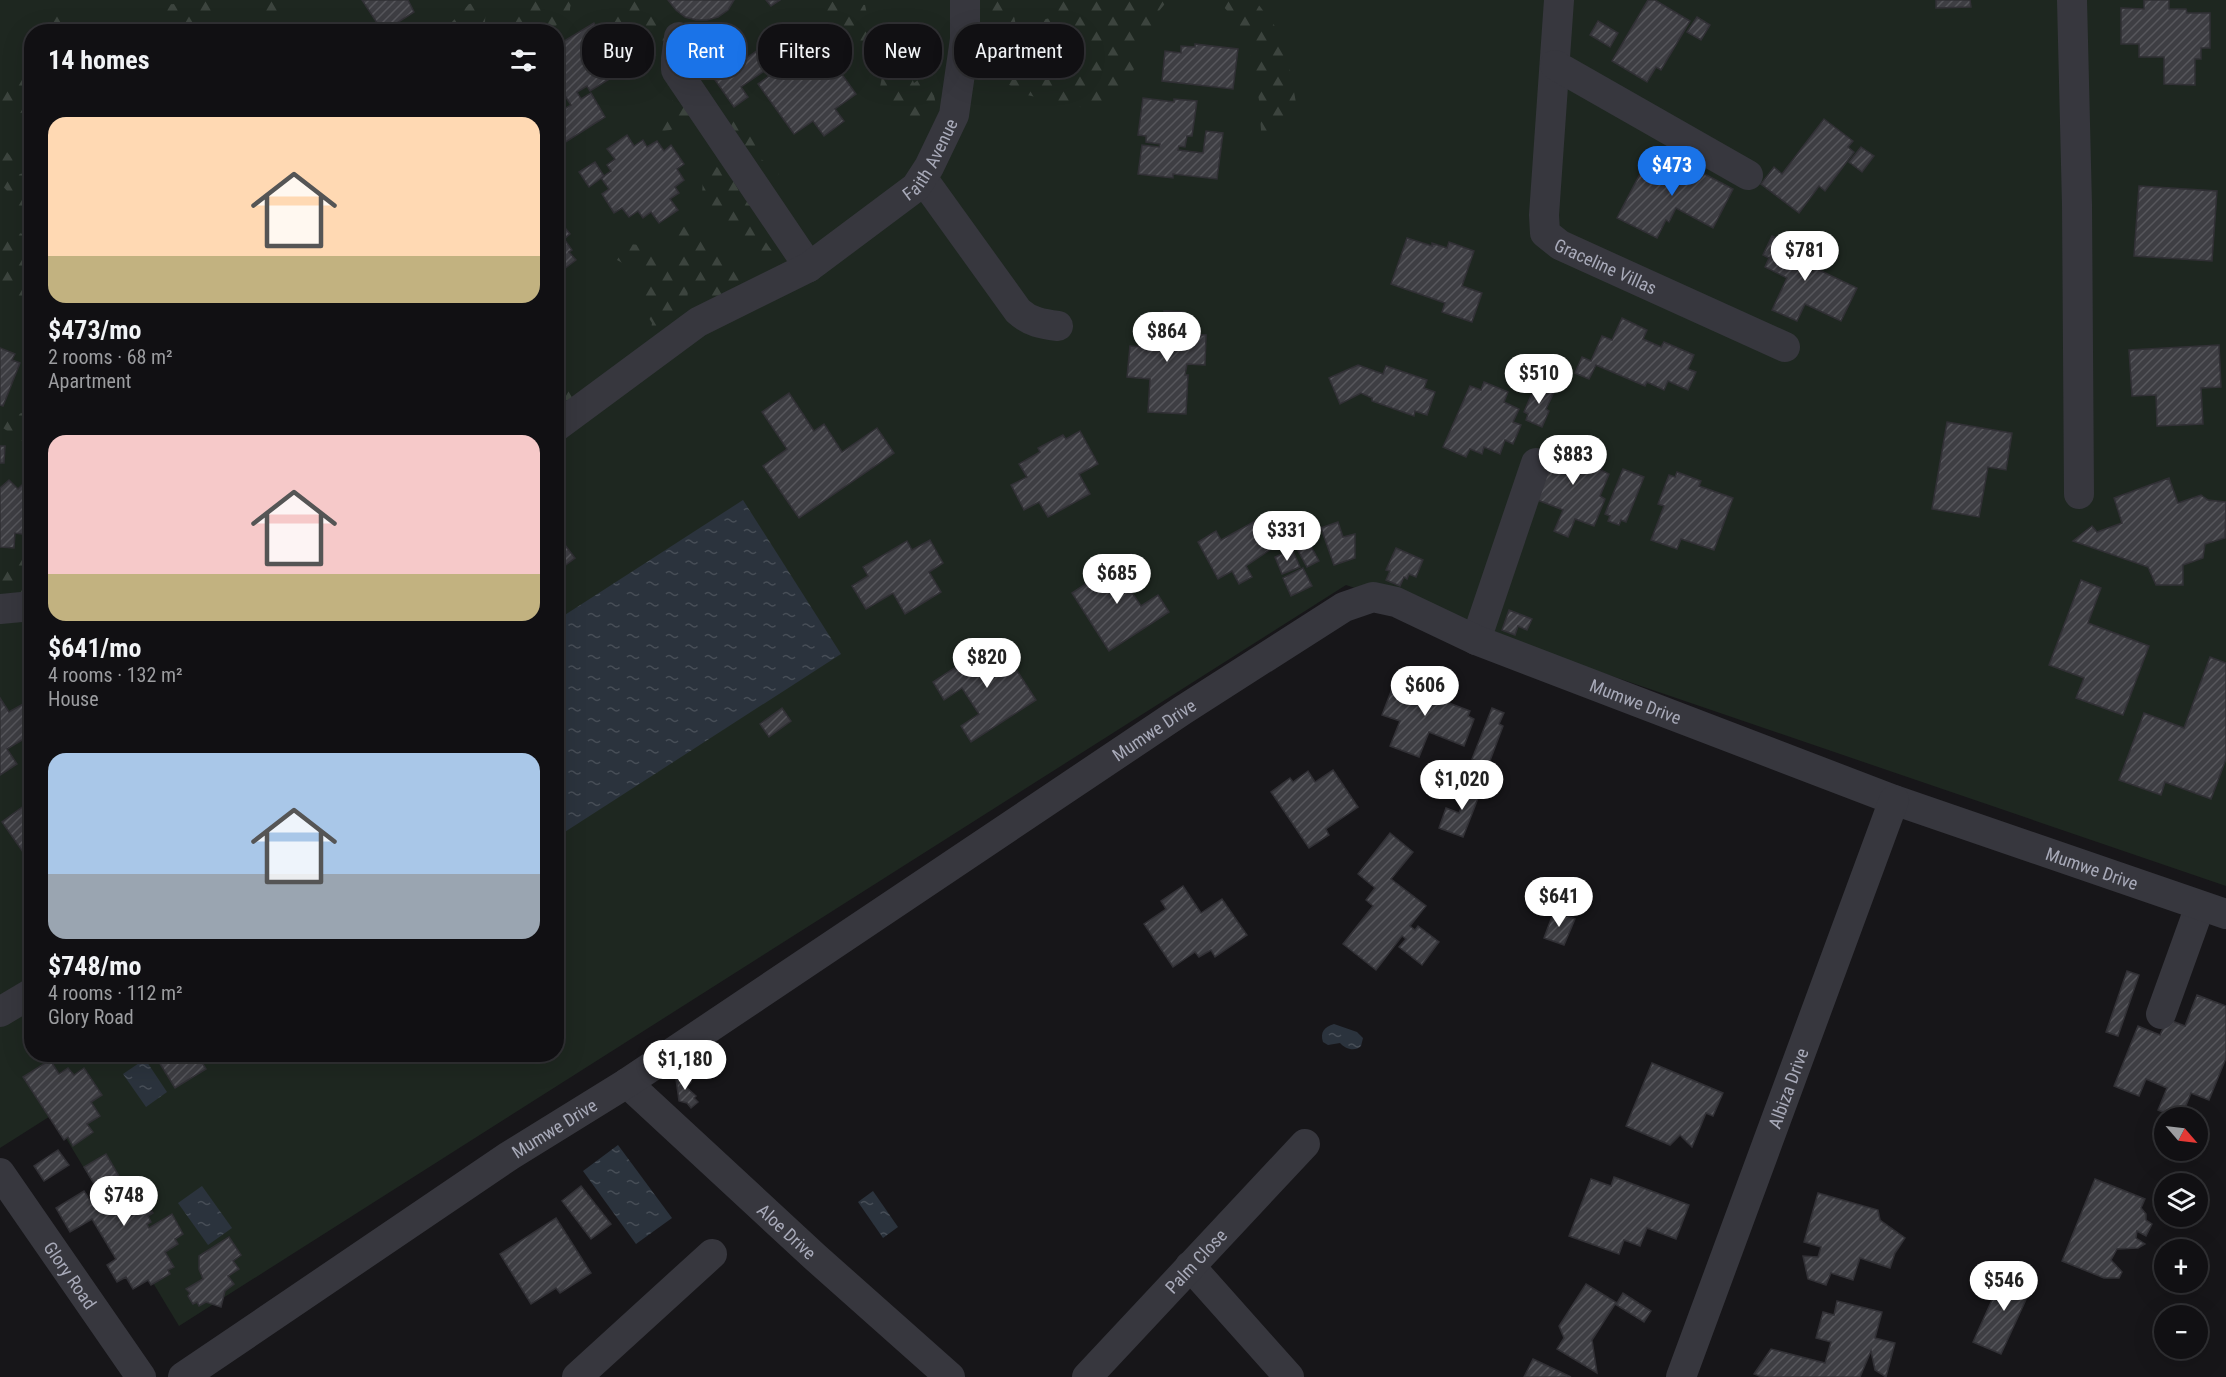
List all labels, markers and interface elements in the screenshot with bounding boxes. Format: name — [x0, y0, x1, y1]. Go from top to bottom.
chip: Buy — [582, 24, 654, 78]
chip: Rent — [666, 24, 746, 78]
chip: Filters — [758, 24, 852, 78]
chip: New — [864, 24, 942, 78]
chip: Apartment — [954, 24, 1084, 78]
icon: filters — [507, 44, 540, 77]
text: 14 homes — [48, 45, 150, 75]
street label: Faith Avenue — [898, 115, 961, 204]
pin: $473 — [1636, 146, 1708, 197]
text: $473 — [1652, 153, 1692, 177]
icon: home — [240, 156, 348, 264]
pin: $781 — [1769, 231, 1841, 282]
street label: Graceline Villas — [1551, 233, 1660, 298]
text: $781 — [1785, 238, 1825, 262]
pin: $864 — [1131, 312, 1203, 363]
text: $473/mo — [48, 315, 141, 345]
text: $864 — [1147, 319, 1187, 343]
text: 2 rooms · 68 m² — [48, 345, 173, 369]
pin: $510 — [1503, 354, 1575, 405]
text: $510 — [1519, 361, 1559, 385]
text: Apartment — [48, 369, 132, 393]
pin: $883 — [1537, 435, 1609, 486]
text: $883 — [1553, 442, 1593, 466]
icon: home — [240, 474, 348, 582]
pin: $331 — [1251, 511, 1323, 562]
text: $331 — [1267, 518, 1307, 542]
pin: $685 — [1081, 554, 1153, 605]
text: $685 — [1097, 561, 1137, 585]
text: $641/mo — [48, 633, 141, 663]
pin: $820 — [951, 638, 1023, 689]
text: $820 — [967, 645, 1007, 669]
text: 4 rooms · 132 m² — [48, 663, 183, 687]
pin: $606 — [1389, 666, 1461, 717]
text: $606 — [1405, 673, 1445, 697]
street label: Mumwe Drive — [1587, 674, 1684, 728]
text: House — [48, 687, 99, 711]
street label: Mumwe Drive — [1108, 694, 1200, 765]
pin: $1,020 — [1413, 760, 1511, 811]
text: $1,020 — [1434, 767, 1490, 791]
icon: home — [240, 792, 348, 900]
street label: Mumwe Drive — [2043, 842, 2141, 894]
pin: $641 — [1523, 877, 1595, 928]
text: $641 — [1539, 884, 1579, 908]
text: $748/mo — [48, 951, 141, 981]
text: 4 rooms · 112 m² — [48, 981, 183, 1005]
text: Glory Road — [48, 1005, 134, 1029]
pin: $1,180 — [636, 1040, 734, 1091]
street label: Albiza Drive — [1763, 1045, 1812, 1131]
text: $1,180 — [657, 1047, 713, 1071]
street label: Mumwe Drive — [508, 1094, 601, 1162]
north arrow — [2154, 1107, 2208, 1161]
map controls — [2154, 1107, 2208, 1359]
button: layers — [2154, 1173, 2208, 1227]
pin: $748 — [88, 1176, 160, 1227]
text: $748 — [104, 1183, 144, 1207]
street label: Aloe Drive — [753, 1199, 821, 1263]
street label: Palm Close — [1160, 1224, 1231, 1297]
street label: Glory Road — [40, 1237, 101, 1313]
button: + — [2154, 1239, 2208, 1293]
pin: $546 — [1968, 1261, 2040, 1312]
text: $546 — [1984, 1268, 2024, 1292]
button: − — [2154, 1305, 2208, 1359]

